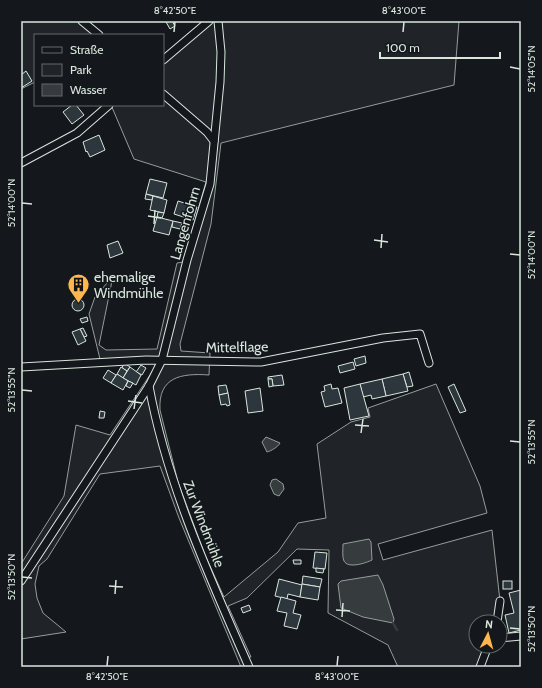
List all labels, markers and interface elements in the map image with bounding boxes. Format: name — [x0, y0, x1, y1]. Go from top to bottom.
text: 8°42'50"E — [154, 4, 197, 17]
text: 8°43'00"E — [382, 4, 427, 17]
legend — [34, 34, 164, 106]
scale bar — [380, 34, 500, 60]
text: 100 m — [386, 40, 420, 55]
text: Straße — [70, 42, 103, 57]
text: 52°14'05"N — [525, 46, 538, 92]
text: Park — [70, 62, 92, 77]
text: Wasser — [70, 82, 107, 97]
text: 52°14'00"N — [5, 179, 18, 227]
street label: Langenfohrn — [166, 184, 204, 262]
text: 52°14'00"N — [525, 231, 538, 279]
place label: ehemalige Windmühle — [94, 268, 163, 302]
building icon: ehemalige Windmühle — [65, 272, 91, 305]
street label: Mittelflage — [205, 337, 269, 357]
text: 52°13'55"N — [5, 367, 18, 413]
text: 52°13'55"N — [525, 419, 538, 465]
street label: Zur Windmühle — [179, 478, 229, 570]
text: 52°13'50"N — [5, 554, 18, 600]
text: 52°13'50"N — [525, 606, 538, 652]
north arrow — [468, 614, 508, 654]
text: N — [484, 617, 494, 631]
text: 8°42'50"E — [86, 670, 129, 683]
text: 8°43'00"E — [315, 670, 360, 683]

